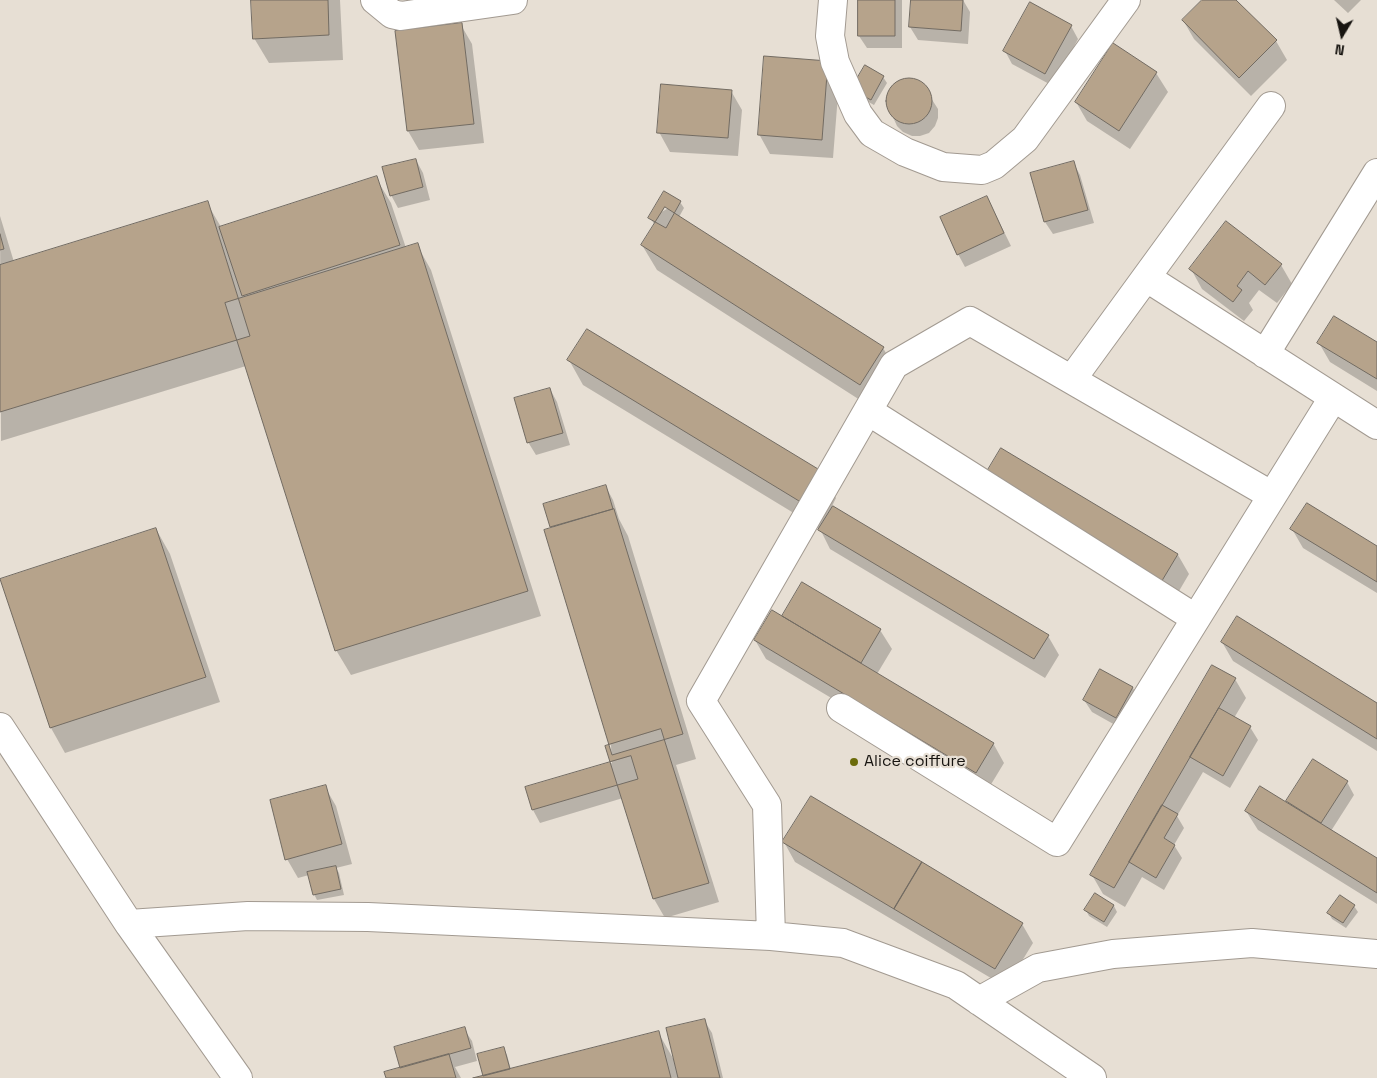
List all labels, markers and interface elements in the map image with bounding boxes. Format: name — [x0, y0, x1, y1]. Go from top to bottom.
north arrow — [1317, 10, 1367, 60]
text: N — [1334, 40, 1346, 59]
place label: Alice coiffure — [864, 752, 966, 772]
marker: Alice coiffure — [848, 756, 860, 768]

